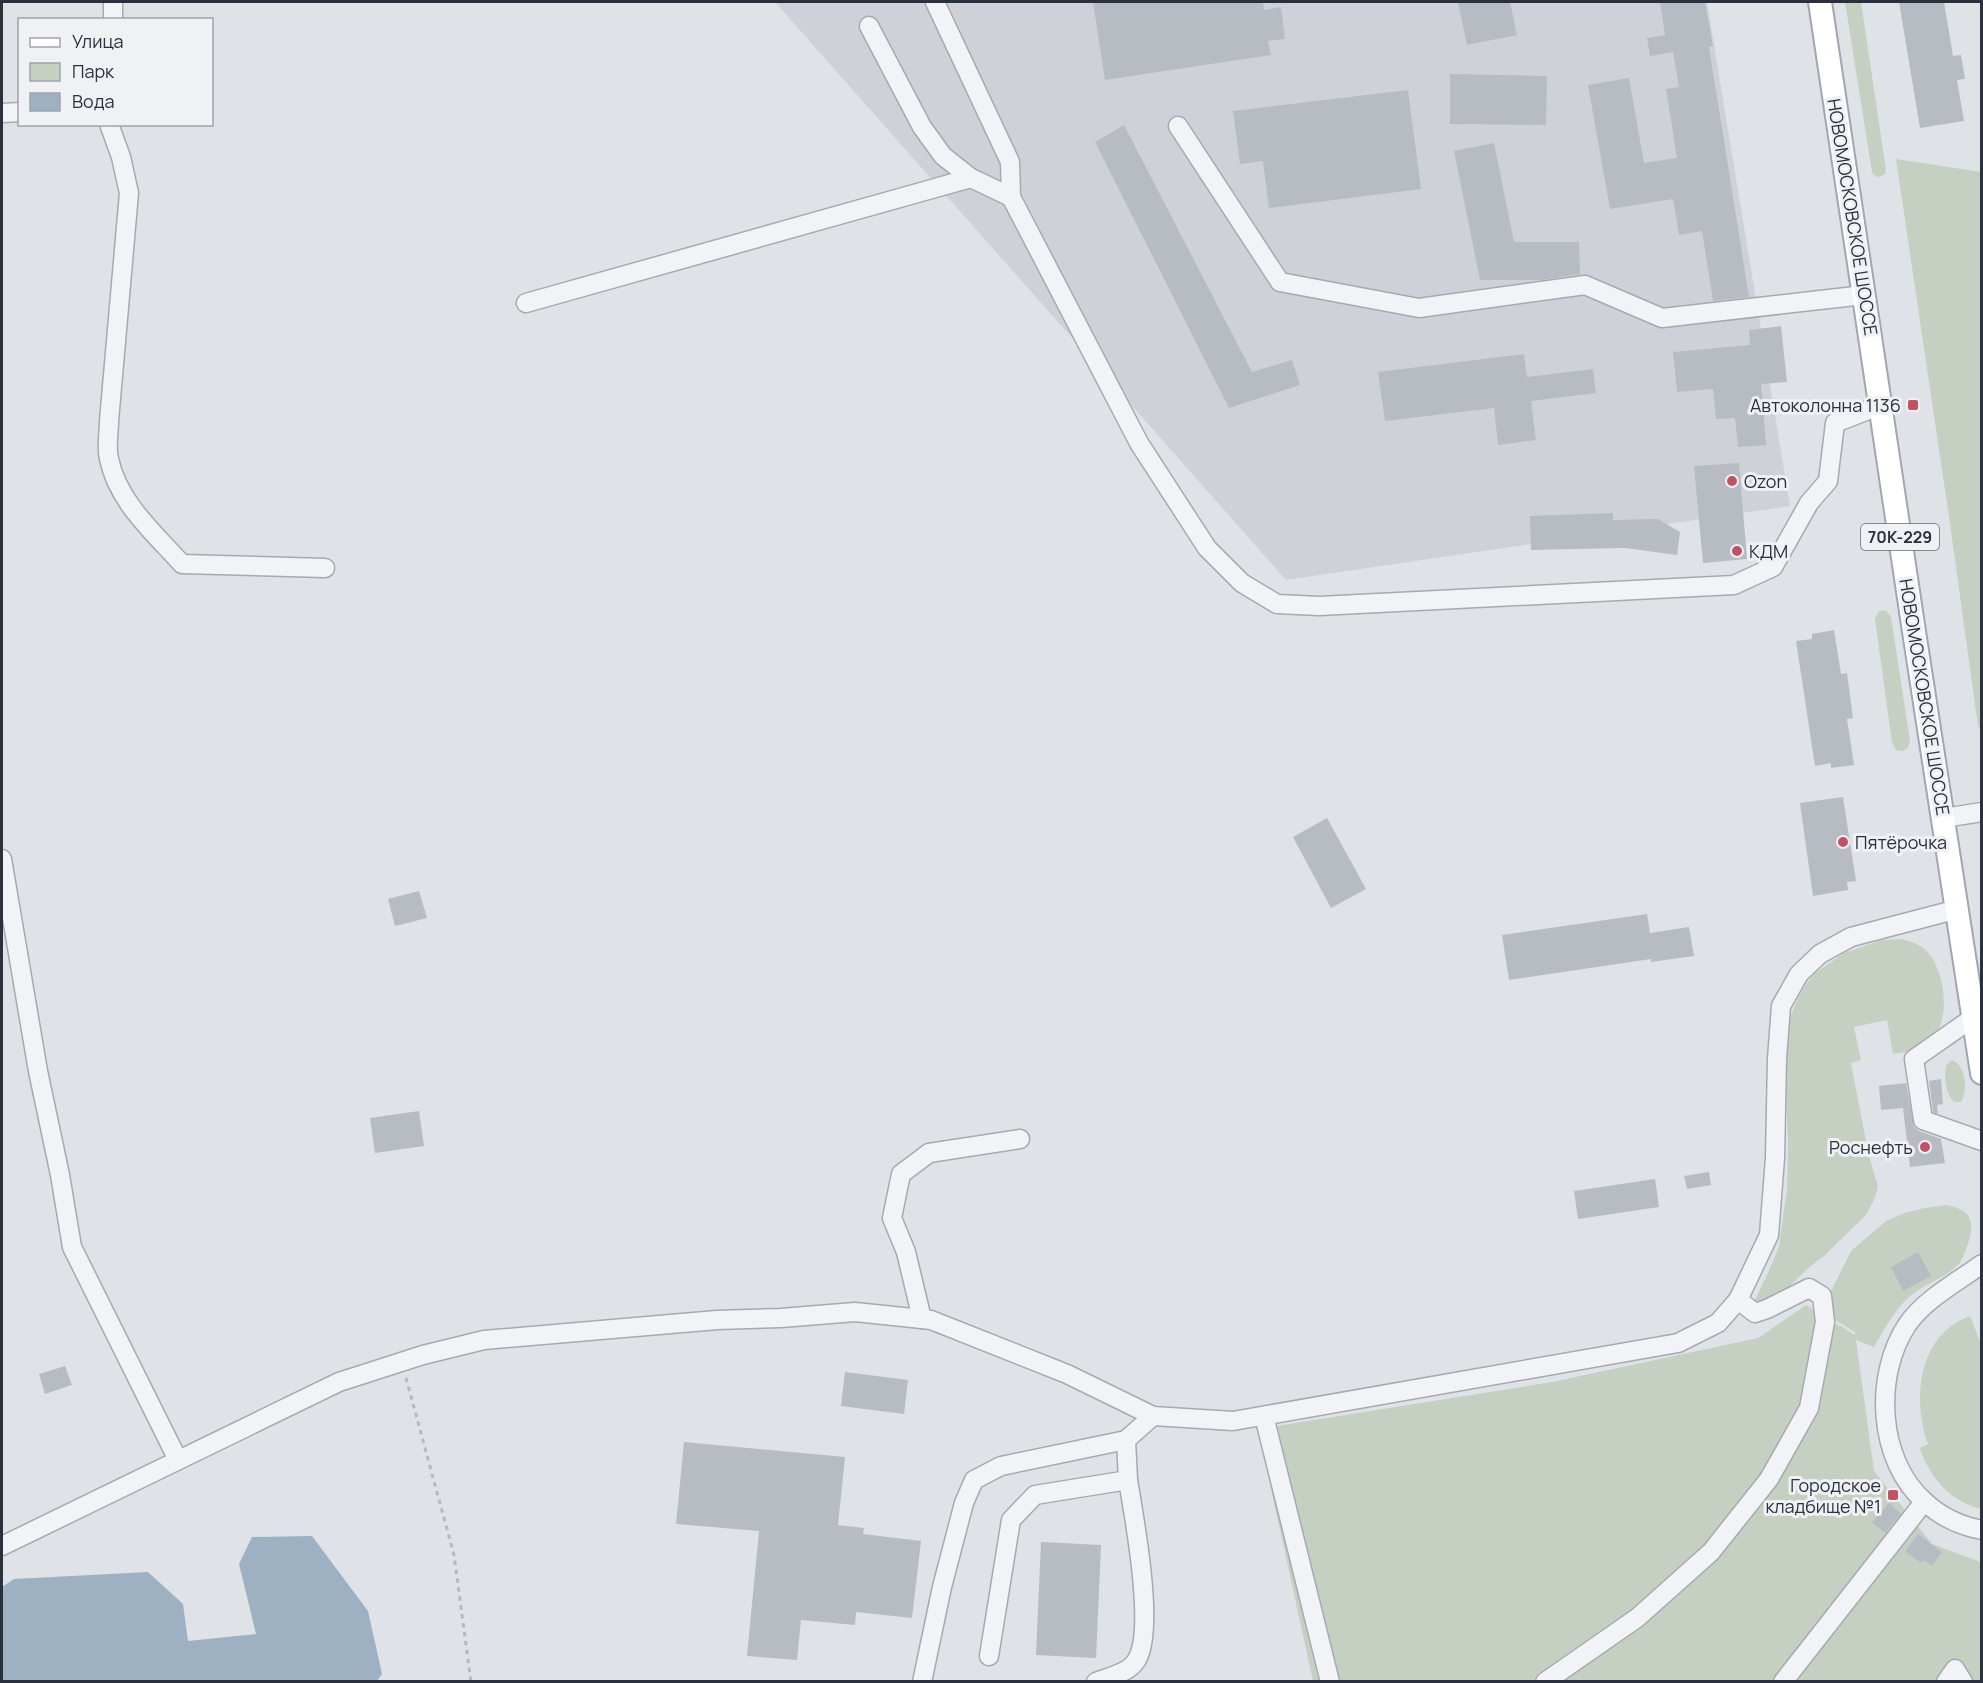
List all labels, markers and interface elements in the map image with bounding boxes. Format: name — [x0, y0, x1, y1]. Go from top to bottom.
legend — [18, 18, 213, 126]
text: Улица — [72, 29, 124, 53]
text: Парк — [72, 59, 115, 83]
text: Вода — [72, 89, 114, 113]
street label: НОВОМОСКОВСКОЕ ШОССЕ — [1822, 97, 1884, 337]
place label: Автоколонна 1136 — [1750, 393, 1901, 417]
marker: Автоколонна 1136 — [1906, 398, 1920, 412]
place label: Ozon — [1744, 469, 1787, 493]
marker: Ozon — [1725, 474, 1739, 488]
road number: 70К-229 — [1861, 524, 1939, 550]
place label: КДМ — [1749, 539, 1788, 563]
marker: КДМ — [1730, 544, 1744, 558]
street label: НОВОМОСКОВСКОЕ ШОССЕ — [1894, 577, 1956, 817]
place label: Пятёрочка — [1855, 830, 1947, 854]
marker: Пятёрочка — [1836, 835, 1850, 849]
place label: Роснефть — [1829, 1135, 1913, 1159]
marker: Роснефть — [1918, 1140, 1932, 1154]
place label: Городское кладбище №1 — [1765, 1473, 1881, 1518]
marker: Городское кладбище №1 — [1886, 1488, 1900, 1502]

